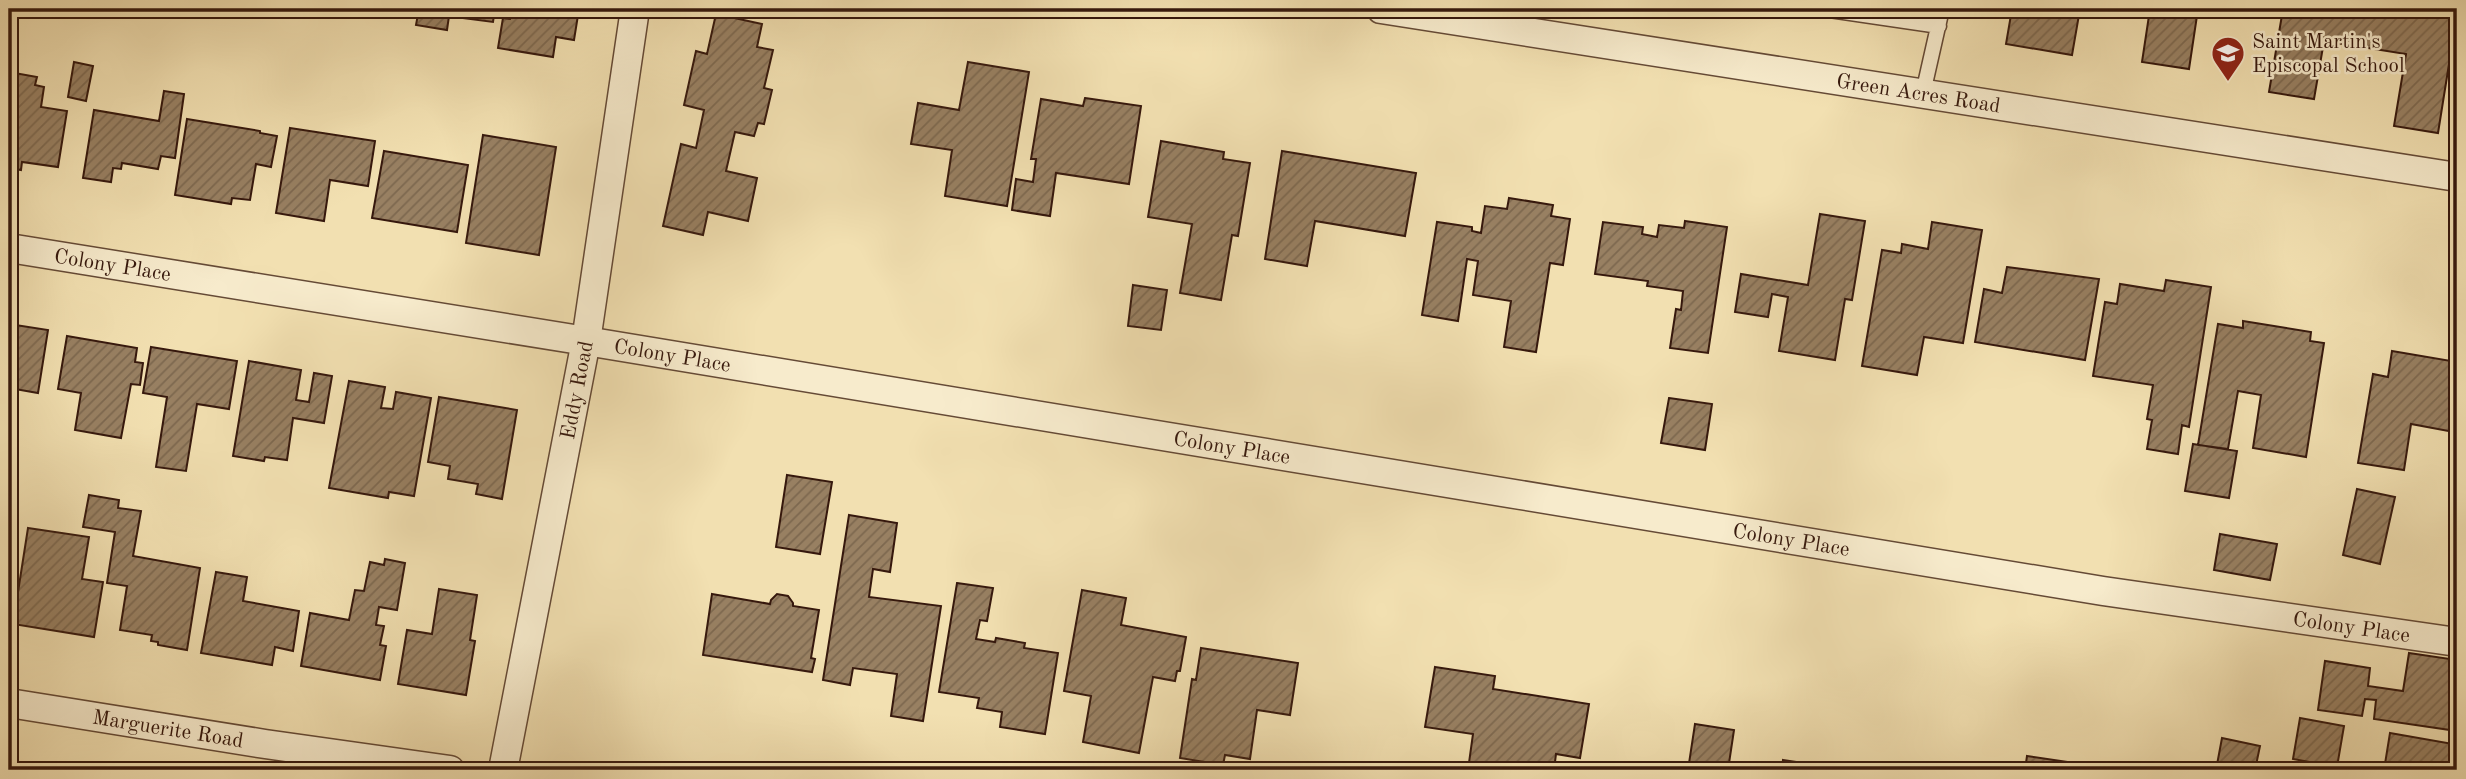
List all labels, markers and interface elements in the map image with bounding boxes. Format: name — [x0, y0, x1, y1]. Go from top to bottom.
place label: Saint Martin's Episcopal School — [2252, 32, 2405, 77]
school or university icon: Saint Martin's Episcopal School — [2209, 34, 2247, 83]
street label: Green Acres Road — [1835, 71, 2002, 118]
street label: Colony Place — [52, 246, 172, 286]
street label: Colony Place — [612, 337, 732, 377]
street label: Eddy Road — [558, 339, 598, 442]
street label: Colony Place — [1172, 429, 1292, 469]
street label: Colony Place — [1731, 521, 1851, 561]
street label: Colony Place — [2291, 609, 2411, 647]
street label: Marguerite Road — [91, 707, 245, 752]

